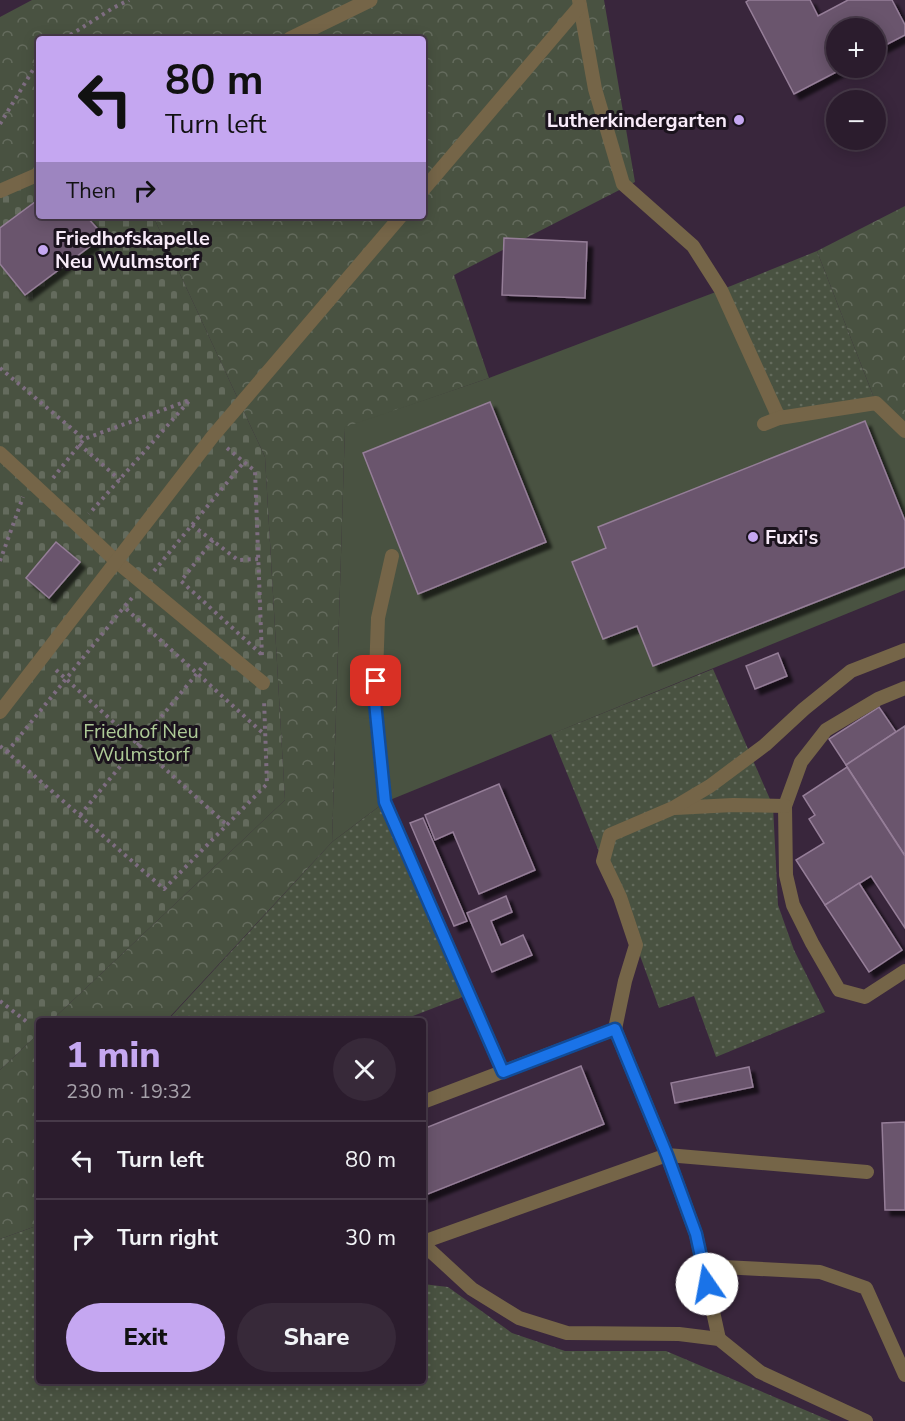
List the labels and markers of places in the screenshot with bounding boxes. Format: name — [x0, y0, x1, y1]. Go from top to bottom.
place label: Lutherkindergarten — [547, 107, 727, 134]
marker: Lutherkindergarten — [732, 113, 746, 127]
place label: Friedhofskapelle Neu Wulmstorf — [55, 225, 210, 275]
marker: Friedhofskapelle Neu Wulmstorf — [36, 243, 50, 257]
place label: Fuxi's — [765, 524, 818, 551]
marker: Fuxi's — [746, 530, 760, 544]
pin — [350, 655, 401, 706]

